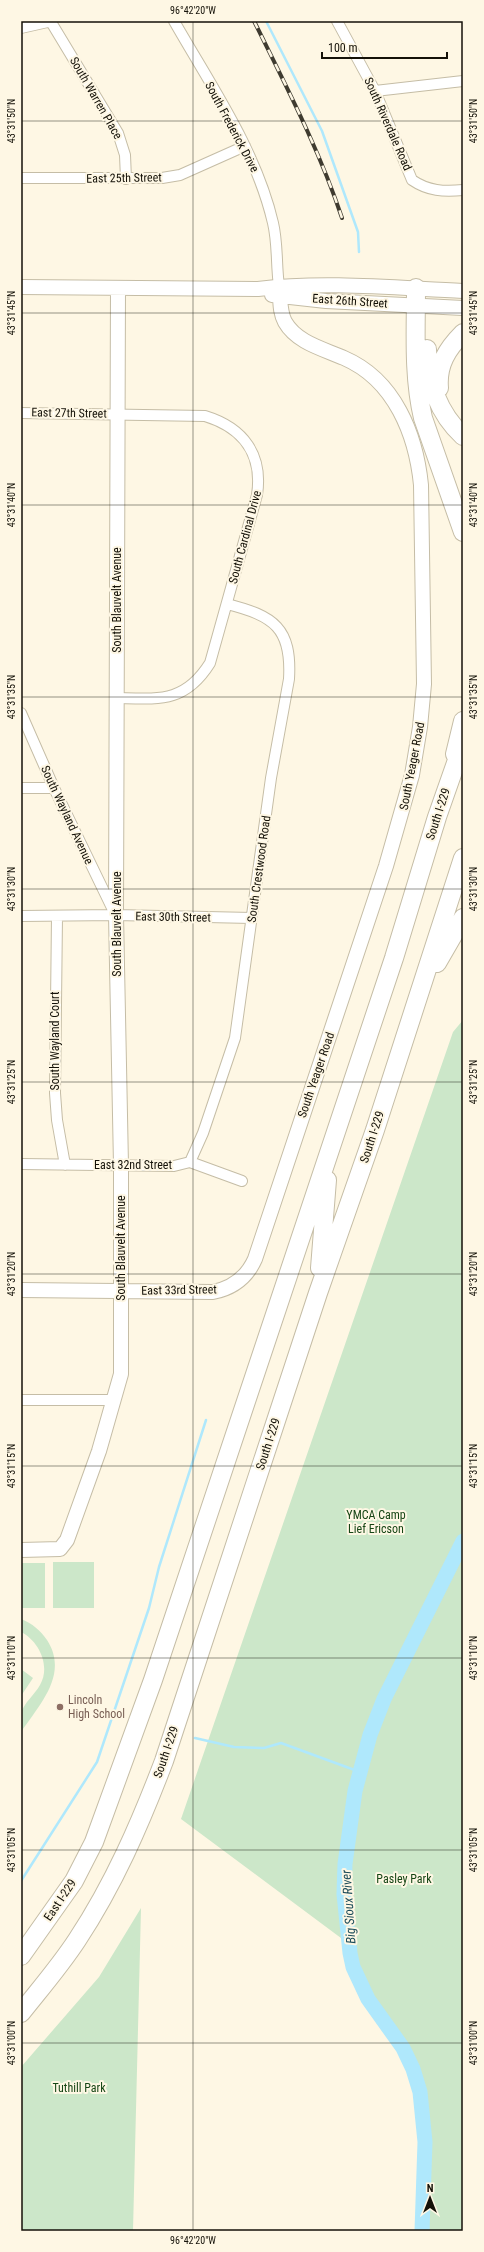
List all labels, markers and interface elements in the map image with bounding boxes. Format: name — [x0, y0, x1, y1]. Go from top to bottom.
text: 96°42'20"W — [170, 5, 216, 16]
scale bar — [322, 34, 447, 60]
text: 100 m — [328, 41, 358, 55]
street label: South Warren Place — [67, 54, 125, 142]
street label: South Riverdale Road — [361, 75, 415, 173]
street label: South Frederick Drive — [202, 79, 262, 175]
text: 43°31'50"N — [6, 99, 17, 143]
text: 43°31'50"N — [468, 99, 479, 143]
street label: East 25th Street — [86, 170, 162, 186]
text: 43°31'45"N — [6, 291, 17, 335]
street label: East 26th Street — [312, 291, 389, 311]
text: 43°31'45"N — [468, 291, 479, 335]
street label: East 27th Street — [31, 405, 107, 421]
text: 43°31'40"N — [6, 483, 17, 527]
text: 43°31'40"N — [468, 483, 479, 527]
street label: South Cardinal Drive — [226, 488, 264, 585]
street label: South Blauvelt Avenue — [110, 547, 124, 653]
text: 43°31'35"N — [6, 675, 17, 719]
text: 43°31'35"N — [468, 675, 479, 719]
street label: South Yeager Road — [397, 721, 427, 811]
street label: South Wayland Avenue — [38, 763, 96, 867]
street label: South I-229 — [423, 786, 453, 842]
street label: South Crestwood Road — [245, 815, 273, 923]
text: 43°31'30"N — [6, 867, 17, 911]
text: 43°31'30"N — [468, 867, 479, 911]
street label: South Blauvelt Avenue — [110, 871, 124, 977]
street label: East 30th Street — [135, 909, 211, 925]
street label: South Wayland Court — [48, 991, 62, 1090]
street label: South Yeager Road — [295, 1030, 337, 1120]
text: 43°31'25"N — [6, 1060, 17, 1104]
text: 43°31'25"N — [468, 1060, 479, 1104]
street label: South I-229 — [357, 1109, 387, 1165]
street label: East 32nd Street — [94, 1158, 172, 1172]
street label: South Blauvelt Avenue — [114, 1195, 128, 1301]
text: 43°31'20"N — [6, 1252, 17, 1296]
text: 43°31'20"N — [468, 1252, 479, 1296]
street label: East 33rd Street — [141, 1282, 217, 1298]
street label: South I-229 — [253, 1416, 283, 1472]
text: 43°31'15"N — [6, 1444, 17, 1488]
text: 43°31'15"N — [468, 1444, 479, 1488]
park label: YMCA Camp Lief Ericson — [346, 1508, 406, 1536]
text: 43°31'10"N — [6, 1636, 17, 1680]
text: 43°31'10"N — [468, 1636, 479, 1680]
place label: Lincoln High School — [68, 1693, 125, 1721]
marker: Lincoln High School — [55, 1702, 65, 1712]
street label: South I-229 — [151, 1724, 181, 1780]
text: 43°31'05"N — [6, 1828, 17, 1872]
text: 43°31'05"N — [468, 1828, 479, 1872]
water label: Big Sioux River — [338, 1868, 359, 1944]
park label: Pasley Park — [376, 1872, 432, 1886]
street label: East I-229 — [41, 1876, 79, 1924]
text: 43°31'00"N — [6, 2021, 17, 2065]
text: 43°31'00"N — [468, 2021, 479, 2065]
park label: Tuthill Park — [52, 2081, 106, 2095]
north arrow — [410, 2178, 450, 2218]
text: N — [427, 2182, 434, 2195]
text: 96°42'20"W — [170, 2235, 216, 2246]

